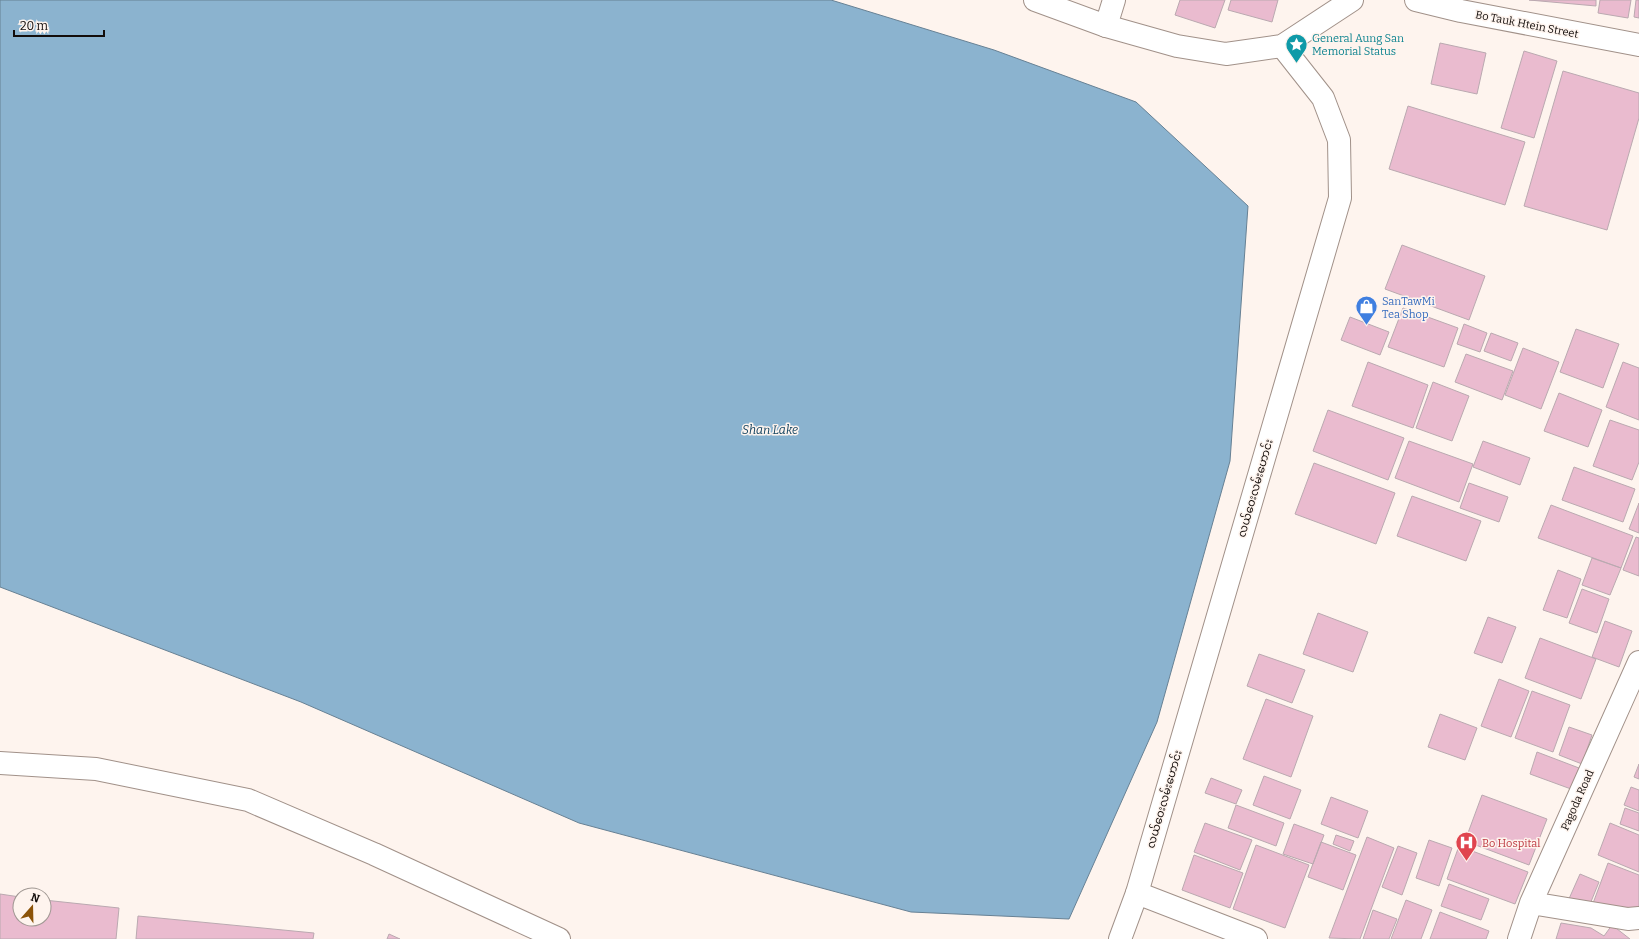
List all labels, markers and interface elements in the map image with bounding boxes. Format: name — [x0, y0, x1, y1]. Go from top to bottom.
street label: Bo Tauk Htein Street — [1474, 8, 1580, 41]
scale bar — [14, 12, 104, 38]
text: 20 m — [20, 19, 49, 33]
place icon: General Aung San Memorial Status — [1284, 31, 1310, 64]
place label: General Aung San Memorial Status — [1312, 32, 1404, 58]
shop icon: SanTawMi Tea Shop — [1353, 294, 1379, 327]
place label: SanTawMi Tea Shop — [1382, 295, 1435, 321]
water label: Shan Lake — [742, 423, 798, 437]
street label: လယ်ဝေးလမ်းဟောင်း — [1234, 437, 1276, 539]
street label: လယ်ဝေးလမ်းဟောင်း — [1143, 748, 1185, 850]
street label: Pagoda Road — [1558, 767, 1597, 833]
hospital icon: Bo Hospital — [1454, 830, 1480, 863]
place label: Bo Hospital — [1482, 837, 1541, 850]
north arrow — [12, 887, 52, 927]
text: N — [29, 891, 42, 906]

